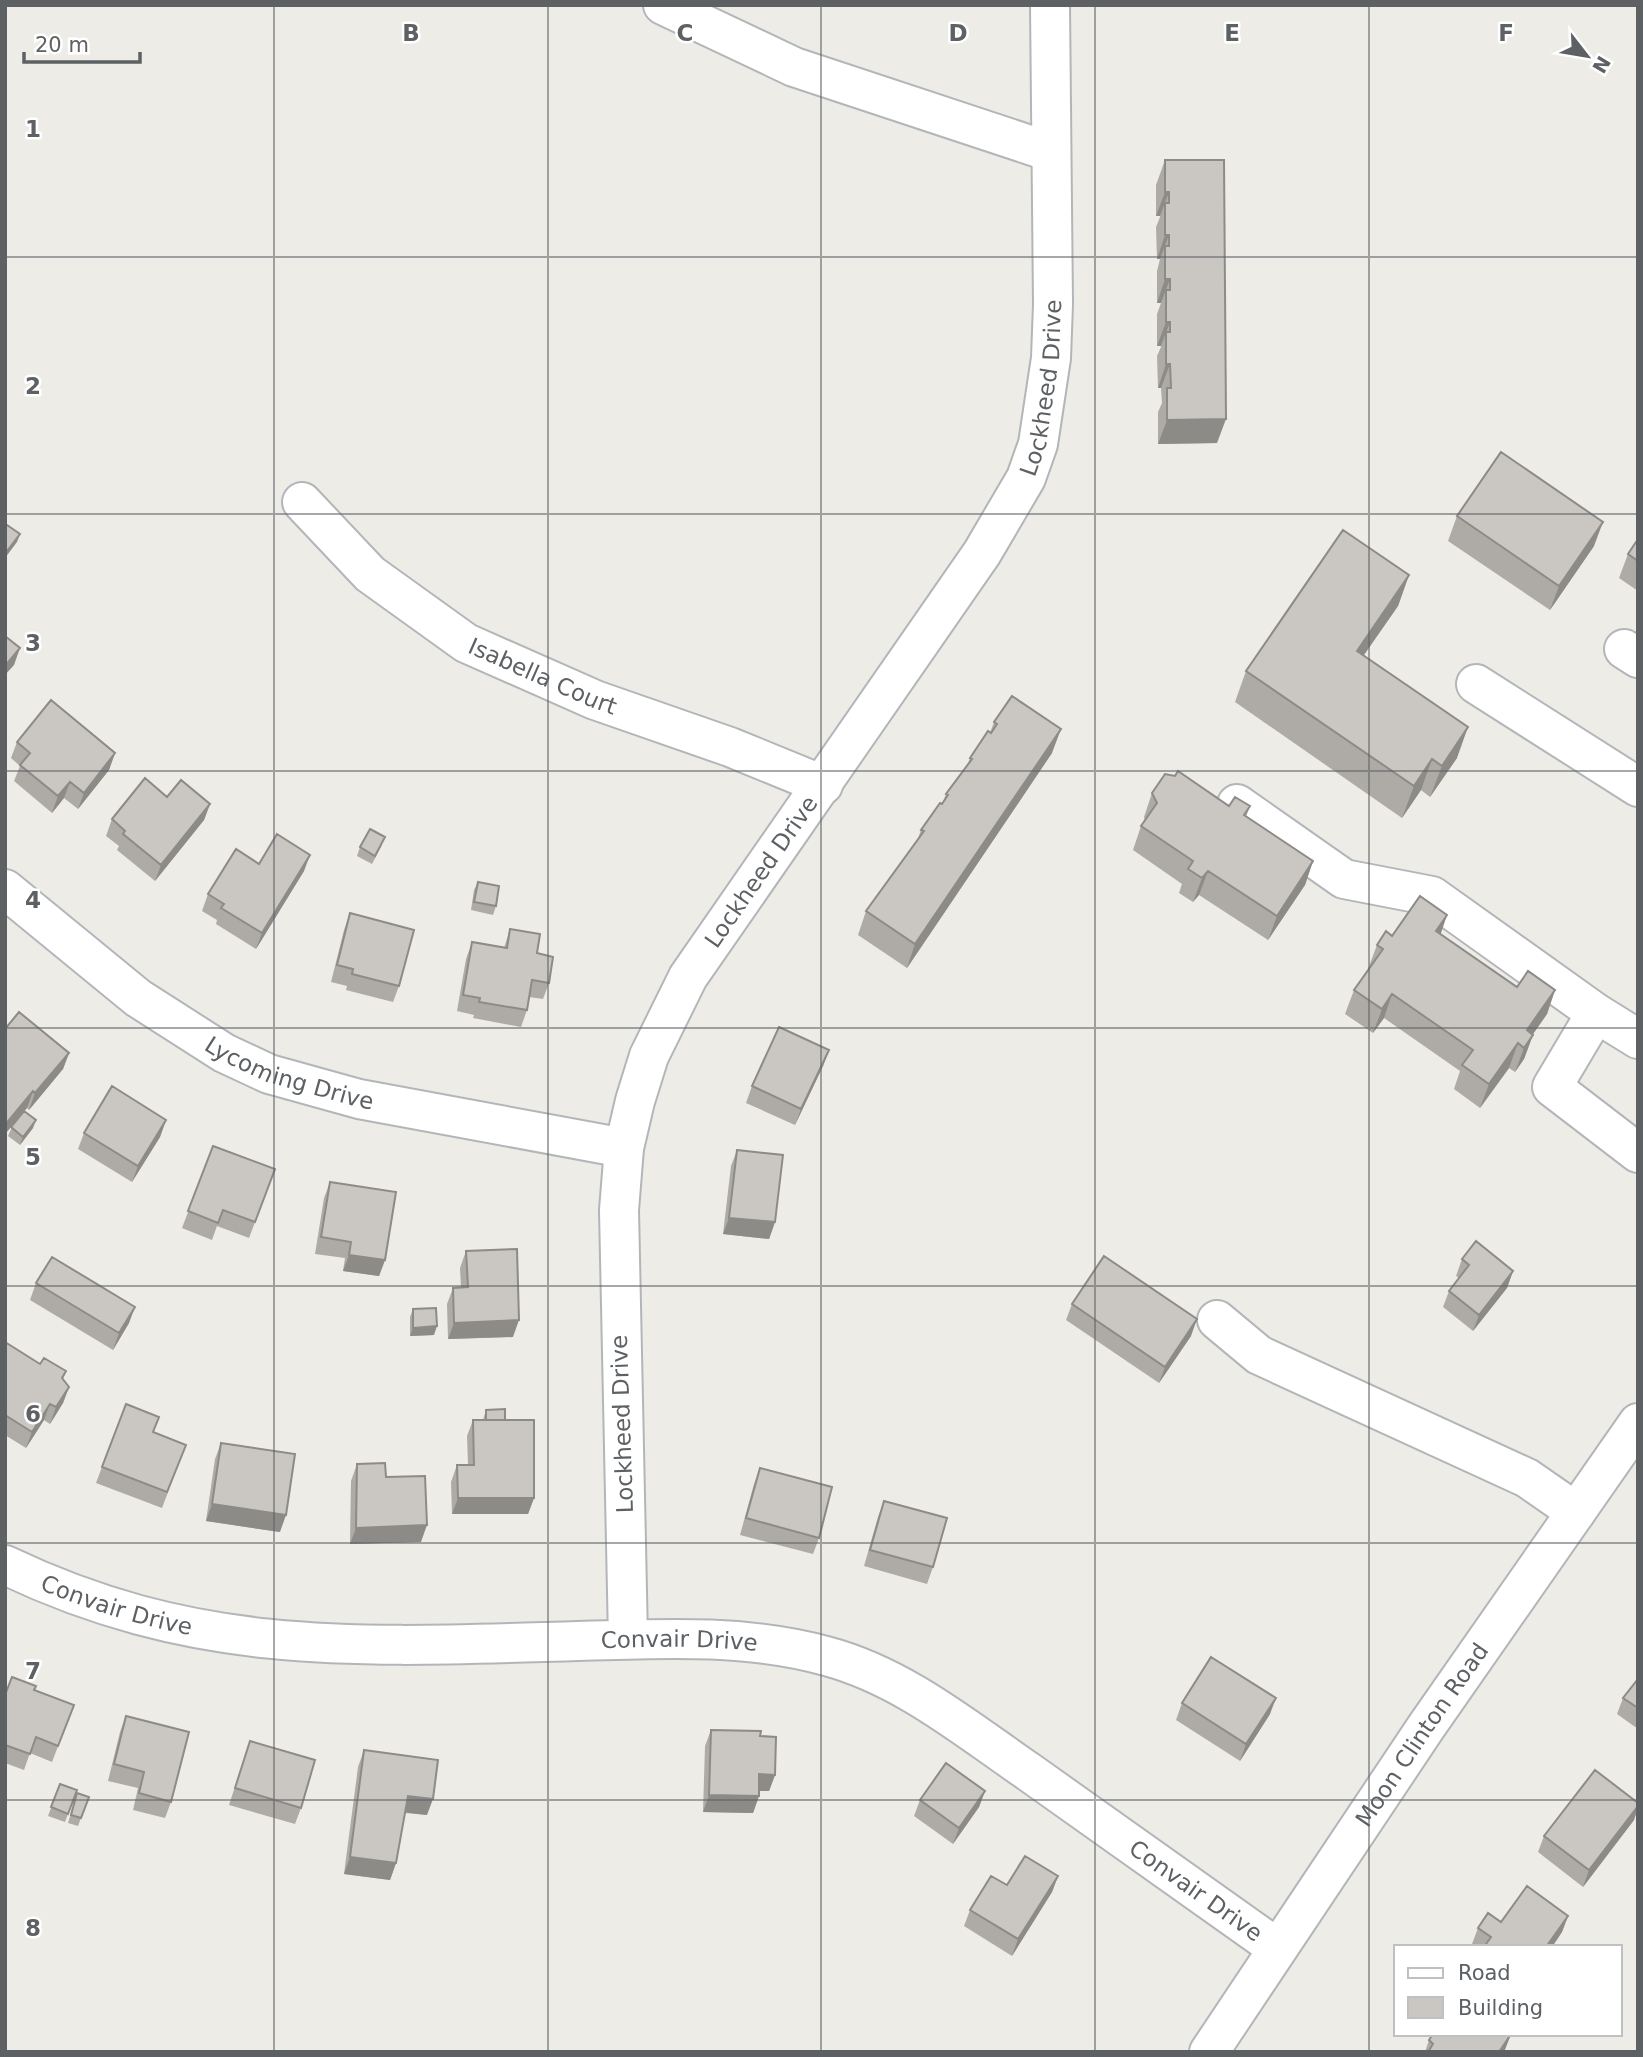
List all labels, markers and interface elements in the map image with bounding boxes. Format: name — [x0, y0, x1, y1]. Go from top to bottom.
text: B — [402, 20, 420, 46]
text: C — [677, 20, 693, 46]
text: D — [948, 20, 968, 46]
text: E — [1224, 20, 1240, 46]
text: F — [1498, 20, 1514, 46]
scale bar — [24, 21, 140, 65]
north arrow — [1552, 21, 1622, 91]
text: 20 m — [35, 33, 89, 57]
text: N — [1588, 52, 1615, 77]
text: 1 — [25, 116, 41, 142]
street label: Lockheed Drive — [1015, 299, 1066, 480]
text: 2 — [25, 373, 41, 399]
text: 3 — [25, 630, 41, 656]
street label: Isabella Court — [465, 633, 620, 720]
street label: Lockheed Drive — [699, 791, 823, 952]
text: 4 — [25, 887, 41, 913]
street label: Lycoming Drive — [200, 1031, 376, 1114]
text: 5 — [25, 1144, 41, 1170]
street label: Lockheed Drive — [606, 1334, 638, 1514]
text: 6 — [25, 1401, 41, 1427]
street label: Convair Drive — [37, 1570, 195, 1640]
street label: Convair Drive — [600, 1626, 759, 1656]
street label: Moon Clinton Road — [1350, 1638, 1493, 1831]
text: 7 — [25, 1658, 41, 1684]
street label: Convair Drive — [1124, 1835, 1267, 1946]
text: 8 — [25, 1915, 41, 1941]
legend — [1394, 1945, 1622, 2036]
text: Road — [1458, 1961, 1511, 1985]
text: Building — [1458, 1996, 1543, 2020]

